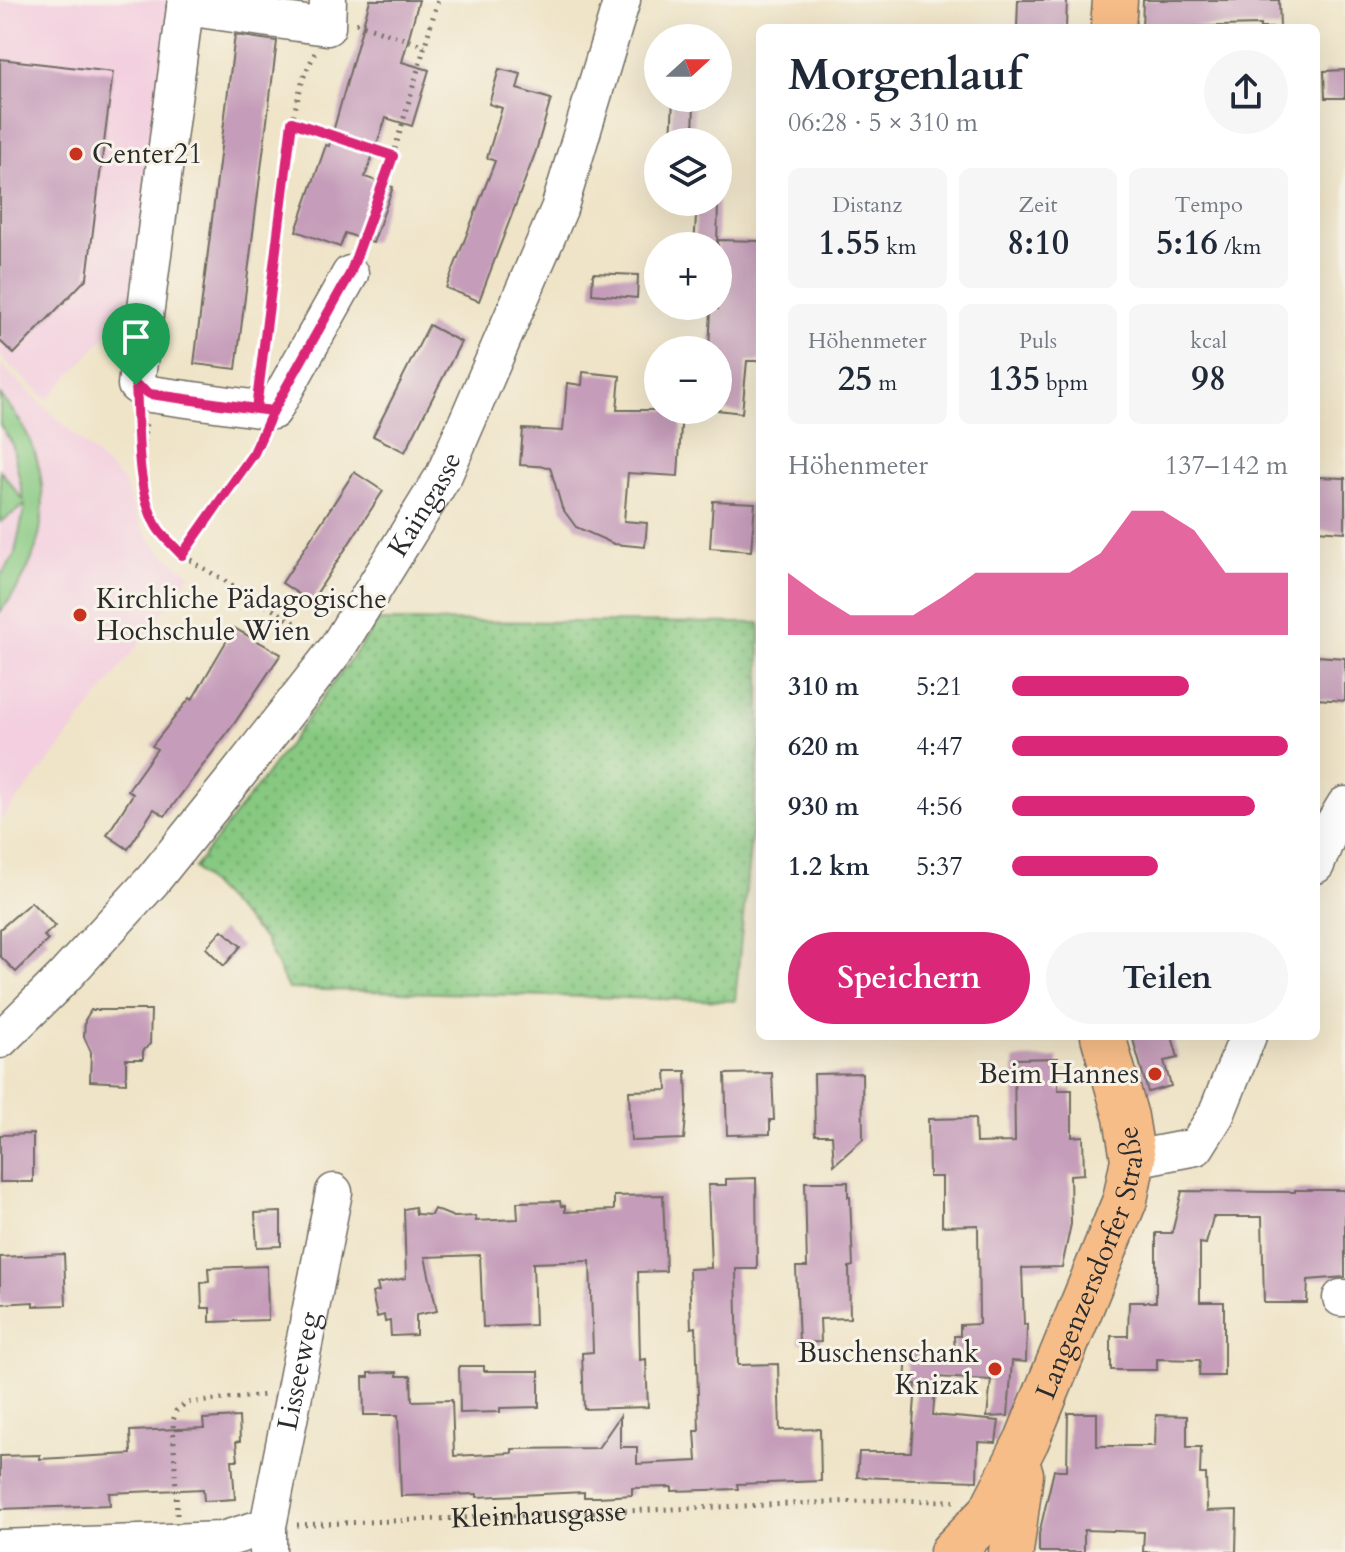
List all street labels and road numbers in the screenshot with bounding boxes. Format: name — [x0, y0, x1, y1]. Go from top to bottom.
street label: Kaingasse — [379, 446, 471, 564]
street label: Langenzersdorfer Straße — [1027, 1124, 1152, 1405]
street label: Lisseeweg — [268, 1308, 329, 1433]
street label: Kleinhausgasse — [450, 1492, 628, 1537]

